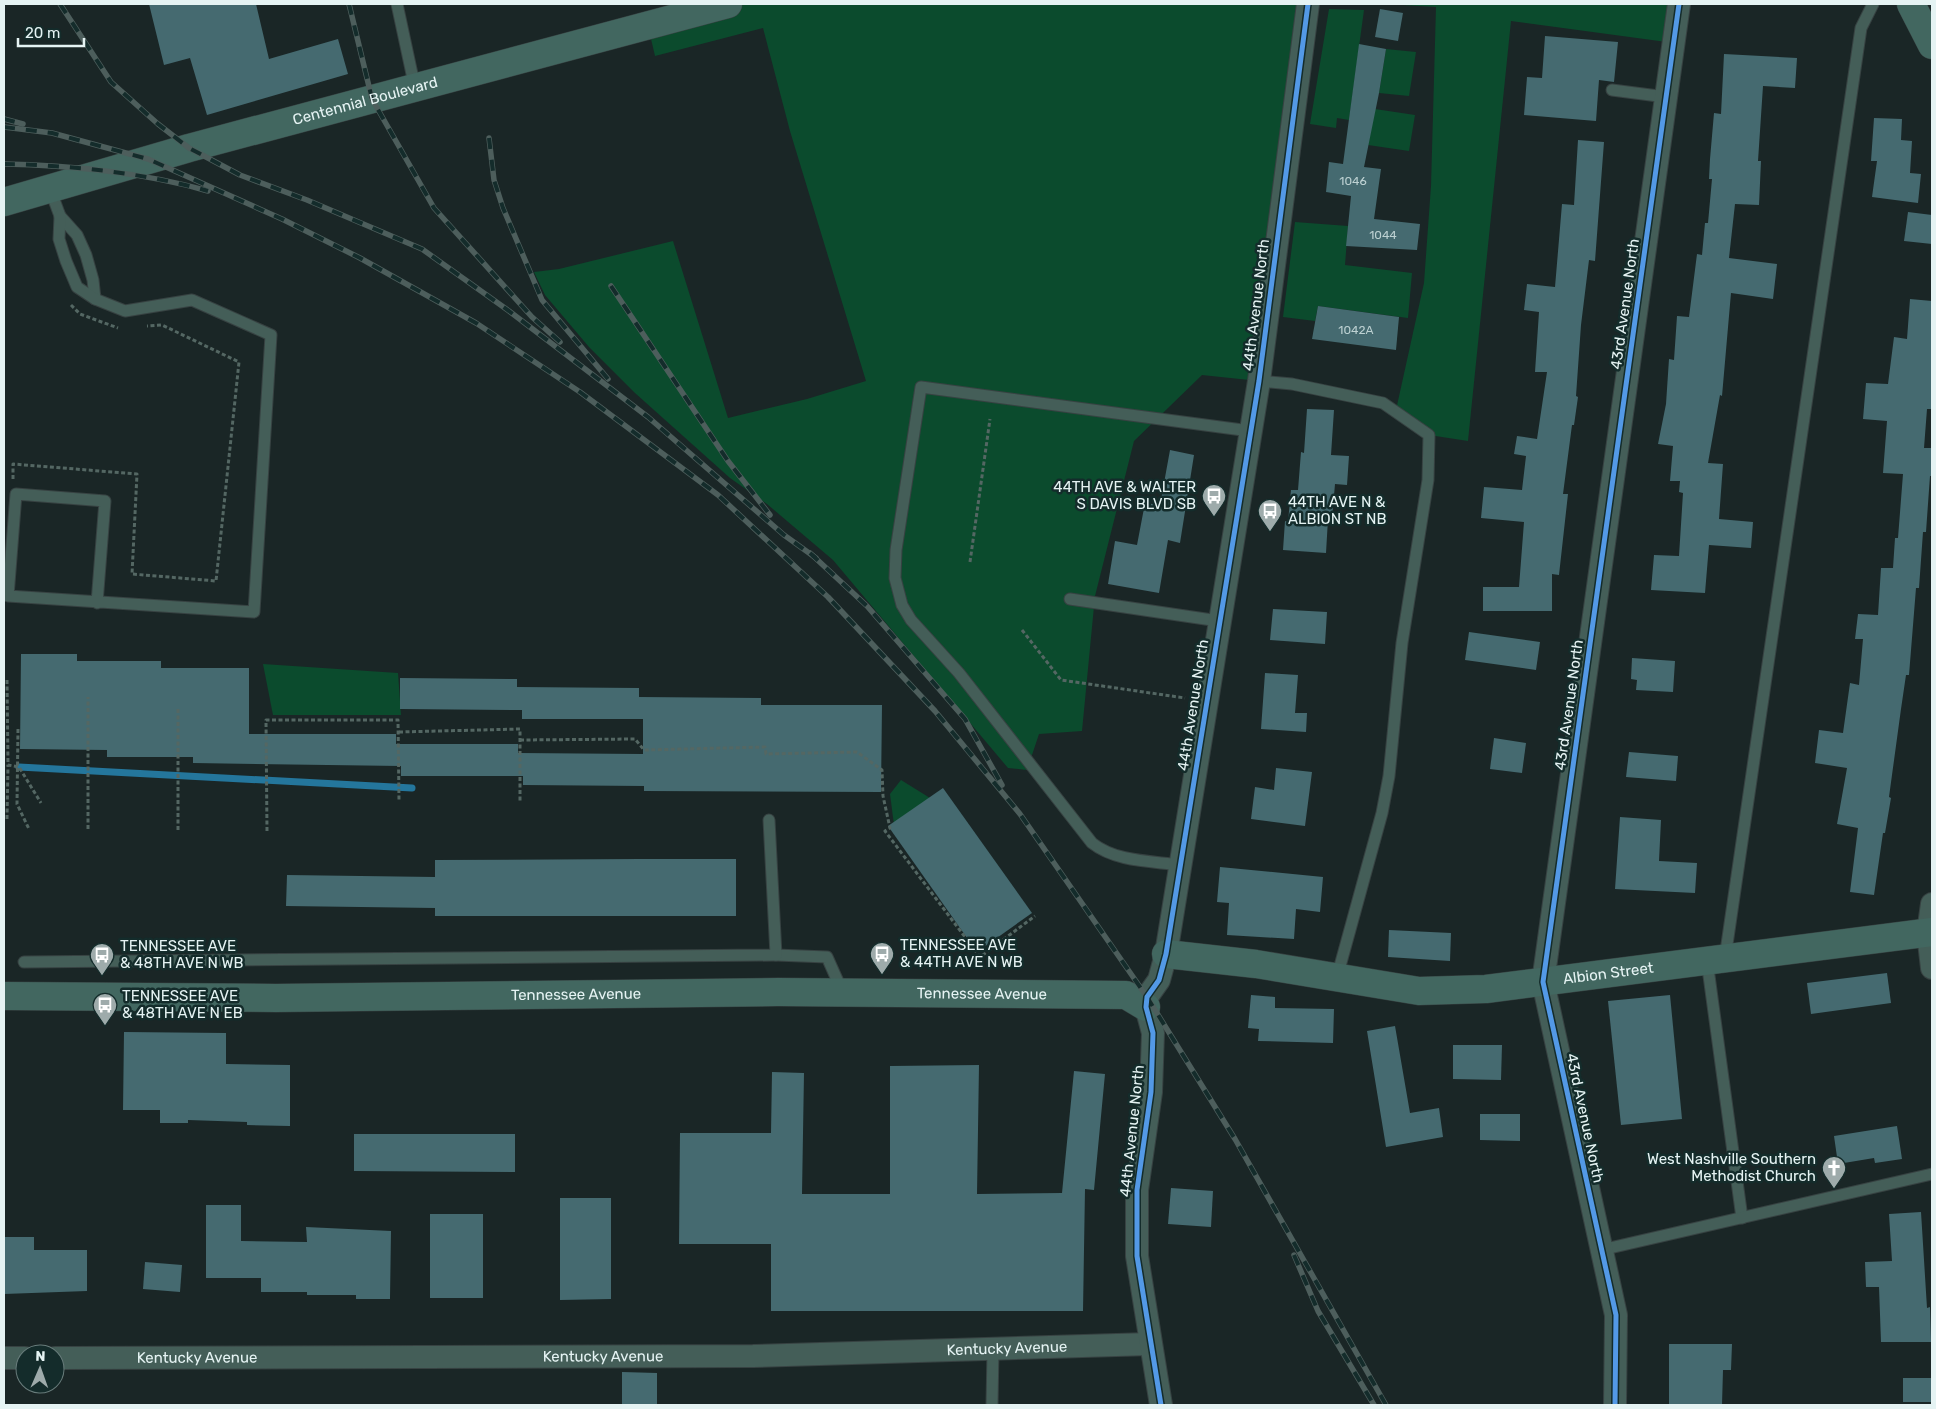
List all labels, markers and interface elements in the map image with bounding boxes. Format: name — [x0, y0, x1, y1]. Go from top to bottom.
scale bar — [18, 15, 84, 47]
text: 20 m — [25, 24, 60, 42]
street label: Centennial Boulevard — [291, 73, 440, 129]
house number: 1046 — [1339, 174, 1367, 188]
house number: 1044 — [1369, 228, 1397, 242]
street label: 43rd Avenue North — [1607, 237, 1643, 371]
street label: 44th Avenue North — [1239, 238, 1273, 372]
house number: 1042A — [1338, 323, 1374, 337]
place label: 44TH AVE & WALTER S DAVIS BLVD SB — [1053, 478, 1196, 513]
bus stop icon: 44TH AVE & WALTER S DAVIS BLVD SB — [1201, 483, 1227, 517]
place label: 44TH AVE N & ALBION ST NB — [1288, 493, 1387, 528]
bus stop icon: 44TH AVE N & ALBION ST NB — [1257, 498, 1283, 532]
street label: 44th Avenue North — [1174, 638, 1212, 772]
street label: 43rd Avenue North — [1551, 638, 1587, 772]
place label: TENNESSEE AVE & 44TH AVE N WB — [900, 936, 1023, 971]
place label: TENNESSEE AVE & 48TH AVE N WB — [120, 937, 243, 972]
bus stop icon: TENNESSEE AVE & 44TH AVE N WB — [869, 941, 895, 975]
bus stop icon: TENNESSEE AVE & 48TH AVE N WB — [89, 942, 115, 976]
street label: Albion Street — [1562, 959, 1655, 988]
street label: Tennessee Avenue — [917, 984, 1047, 1003]
street label: Tennessee Avenue — [511, 985, 641, 1004]
place label: TENNESSEE AVE & 48TH AVE N EB — [122, 987, 243, 1022]
bus stop icon: TENNESSEE AVE & 48TH AVE N EB — [92, 992, 118, 1026]
street label: 43rd Avenue North — [1562, 1052, 1608, 1184]
street label: 44th Avenue North — [1116, 1064, 1148, 1198]
place label: West Nashville Southern Methodist Church — [1647, 1150, 1816, 1185]
church icon: West Nashville Southern Methodist Church — [1821, 1155, 1847, 1189]
street label: Kentucky Avenue — [946, 1338, 1067, 1359]
north arrow — [15, 1344, 65, 1394]
street label: Kentucky Avenue — [543, 1347, 663, 1366]
text: N — [35, 1348, 46, 1365]
street label: Kentucky Avenue — [137, 1348, 257, 1367]

